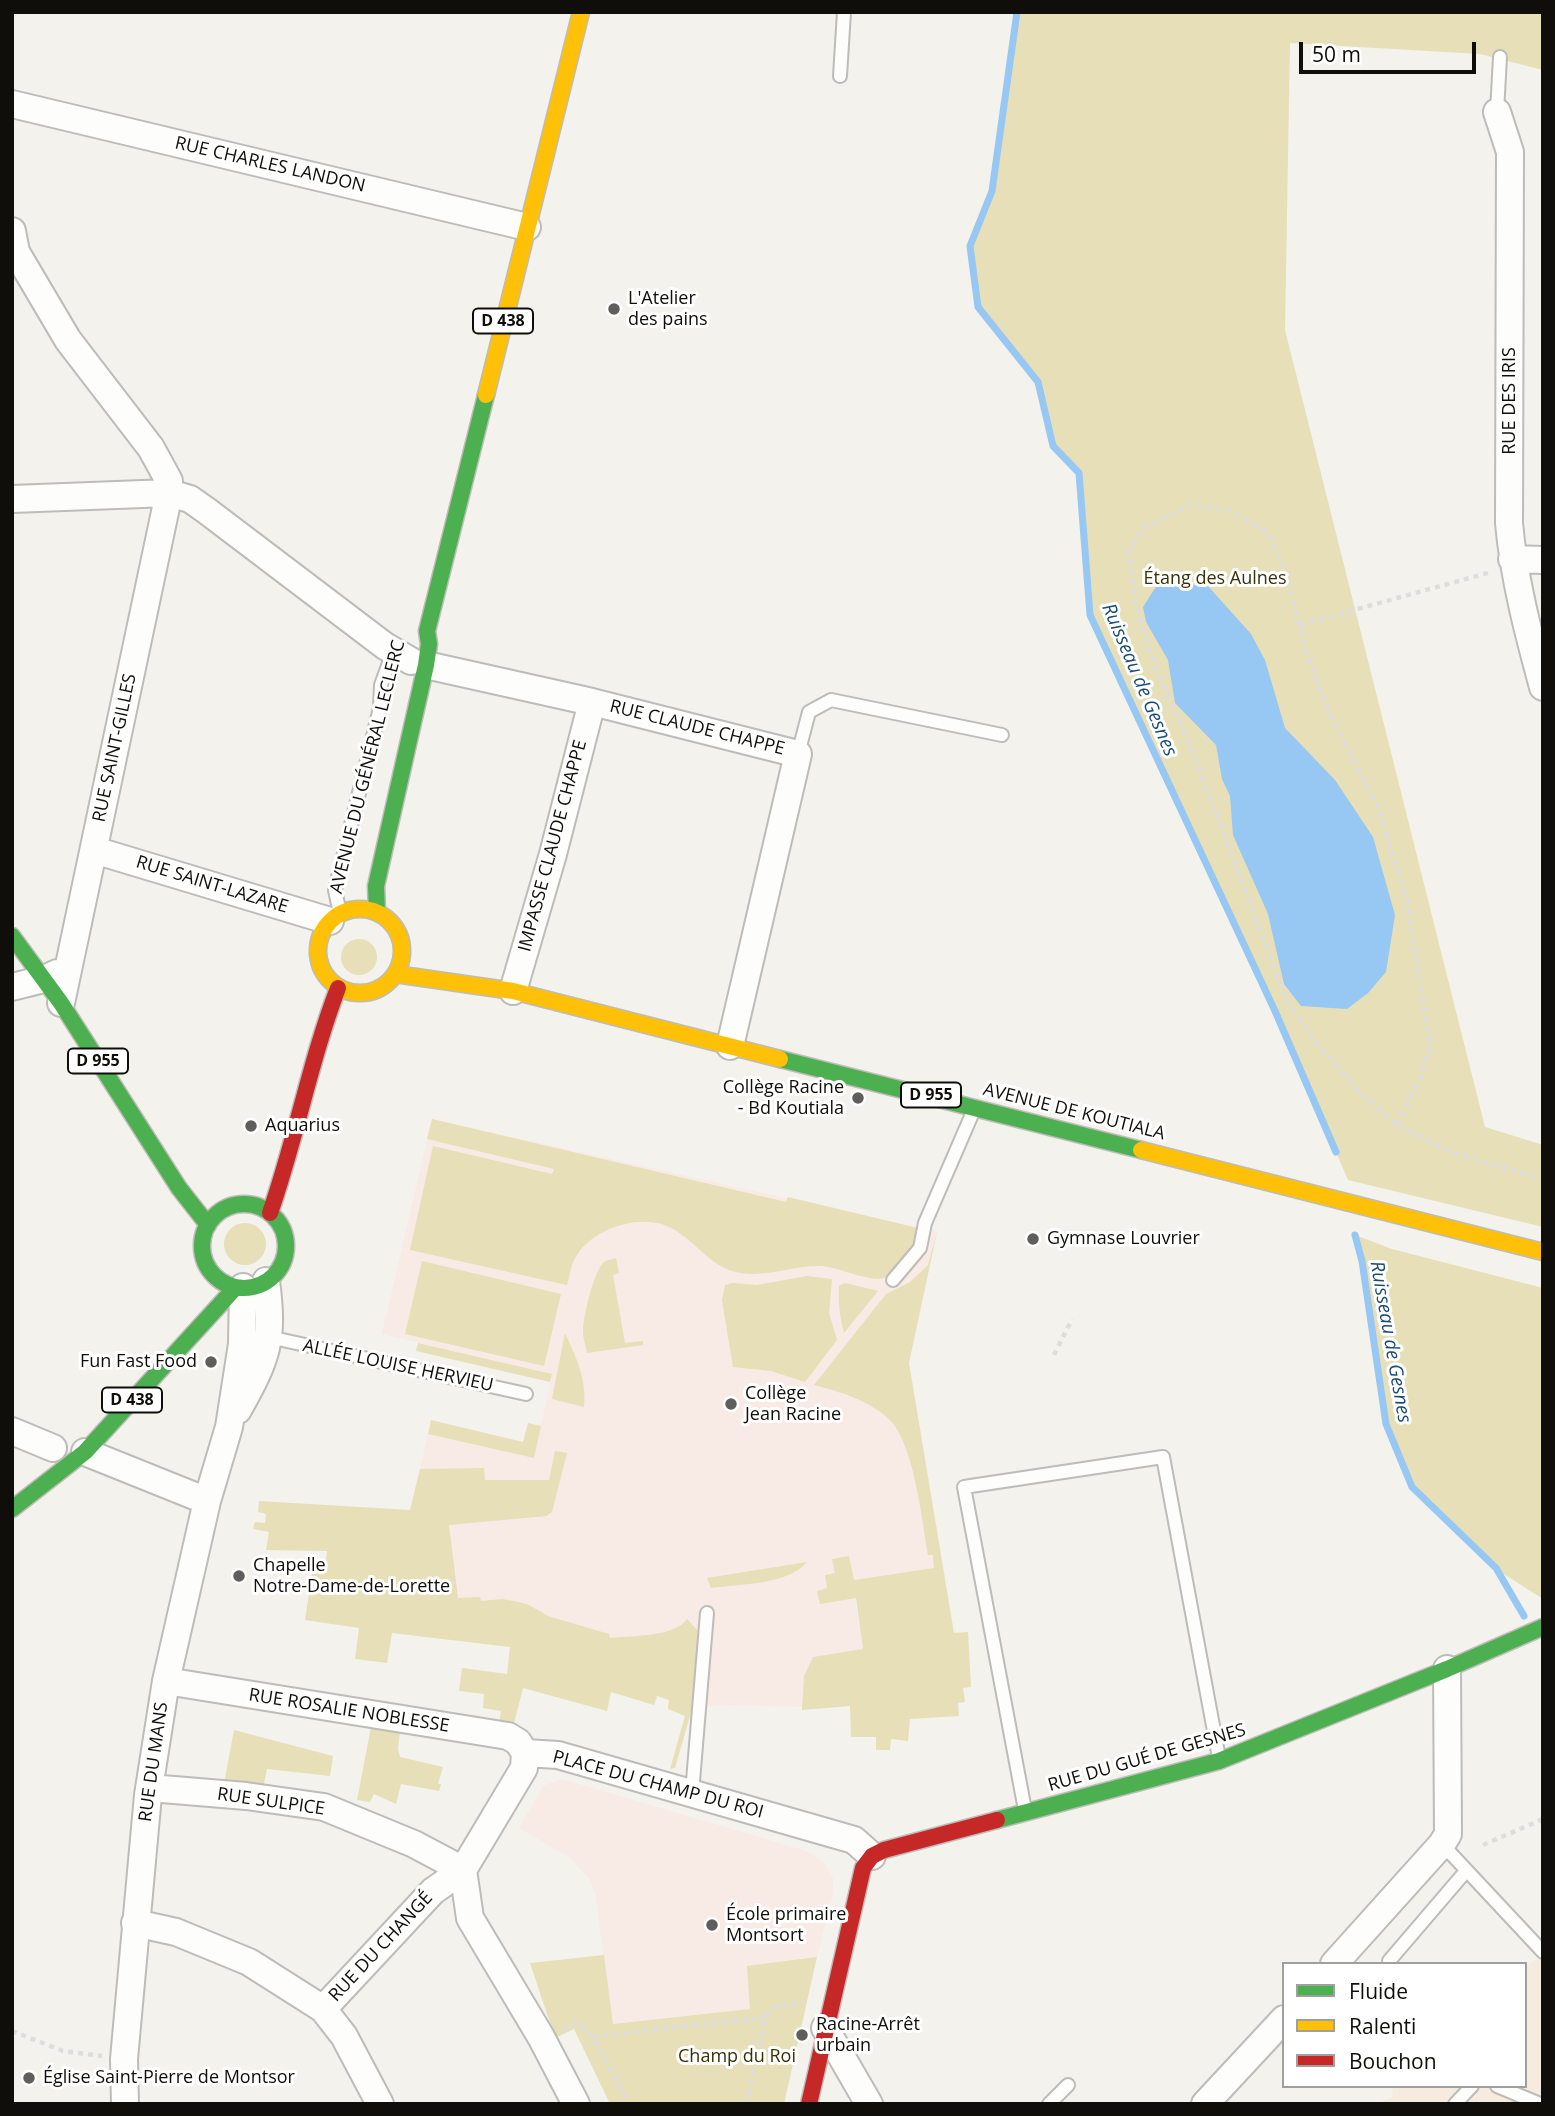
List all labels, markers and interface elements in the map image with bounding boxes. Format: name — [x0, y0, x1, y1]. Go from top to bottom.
scale bar — [1303, 28, 1480, 72]
text: 50 m — [1312, 40, 1361, 68]
street label: RUE CHARLES LANDON — [173, 133, 367, 197]
place label: L'Atelier des pains — [628, 288, 708, 330]
marker: L'Atelier des pains — [606, 301, 622, 317]
road number: D 438 — [473, 308, 533, 334]
street label: RUE DES IRIS — [1499, 347, 1521, 455]
park label: Étang des Aulnes — [1144, 568, 1286, 590]
water label: Ruisseau de Gesnes — [1097, 600, 1181, 760]
street label: AVENUE DU GÉNÉRAL LECLERC — [326, 638, 410, 896]
street label: RUE SAINT-GILLES — [89, 672, 141, 824]
street label: RUE CLAUDE CHAPPE — [607, 696, 787, 760]
street label: IMPASSE CLAUDE CHAPPE — [514, 738, 592, 954]
street label: RUE SAINT-LAZARE — [133, 852, 291, 918]
road number: D 955 — [68, 1049, 128, 1074]
place label: Collège Racine - Bd Koutiala — [723, 1077, 844, 1120]
street label: AVENUE DE KOUTIALA — [981, 1079, 1167, 1145]
road number: D 955 — [901, 1082, 961, 1107]
marker: Collège Racine - Bd Koutiala — [850, 1090, 866, 1106]
place label: Aquarius — [265, 1115, 340, 1137]
marker: Aquarius — [243, 1118, 259, 1134]
place label: Gymnase Louvrier — [1047, 1228, 1200, 1250]
marker: Gymnase Louvrier — [1025, 1231, 1041, 1247]
water label: Ruisseau de Gesnes — [1365, 1259, 1415, 1425]
street label: ALLÉE LOUISE HERVIEU — [301, 1335, 495, 1397]
place label: Fun Fast Food — [80, 1351, 197, 1373]
marker: Fun Fast Food — [203, 1354, 219, 1370]
place label: Collège Jean Racine — [745, 1383, 841, 1426]
road number: D 438 — [102, 1388, 162, 1412]
marker: Collège Jean Racine — [723, 1396, 739, 1412]
place label: Chapelle Notre-Dame-de-Lorette — [253, 1555, 450, 1598]
marker: Chapelle Notre-Dame-de-Lorette — [231, 1568, 247, 1584]
street label: RUE ROSALIE NOBLESSE — [247, 1684, 451, 1738]
street label: RUE DU MANS — [135, 1701, 173, 1823]
street label: RUE DU GUÉ DE GESNES — [1046, 1719, 1248, 1797]
street label: PLACE DU CHAMP DU ROI — [550, 1746, 766, 1824]
street label: RUE SULPICE — [216, 1784, 326, 1820]
street label: RUE DU CHANGÉ — [325, 1888, 437, 2006]
place label: École primaire Montsort — [726, 1904, 846, 1946]
marker: École primaire Montsort — [704, 1917, 720, 1933]
legend — [1282, 1962, 1527, 2088]
text: Fluide — [1349, 1977, 1408, 2005]
text: Ralenti — [1349, 2012, 1416, 2040]
place label: Racine-Arrêt urbain — [816, 2014, 920, 2056]
marker: Racine-Arrêt urbain — [794, 2027, 810, 2043]
park label: Champ du Roi — [678, 2046, 796, 2068]
text: Bouchon — [1349, 2047, 1437, 2075]
place label: Église Saint-Pierre de Montsor — [43, 2067, 295, 2089]
marker: Église Saint-Pierre de Montsor — [21, 2070, 37, 2086]

